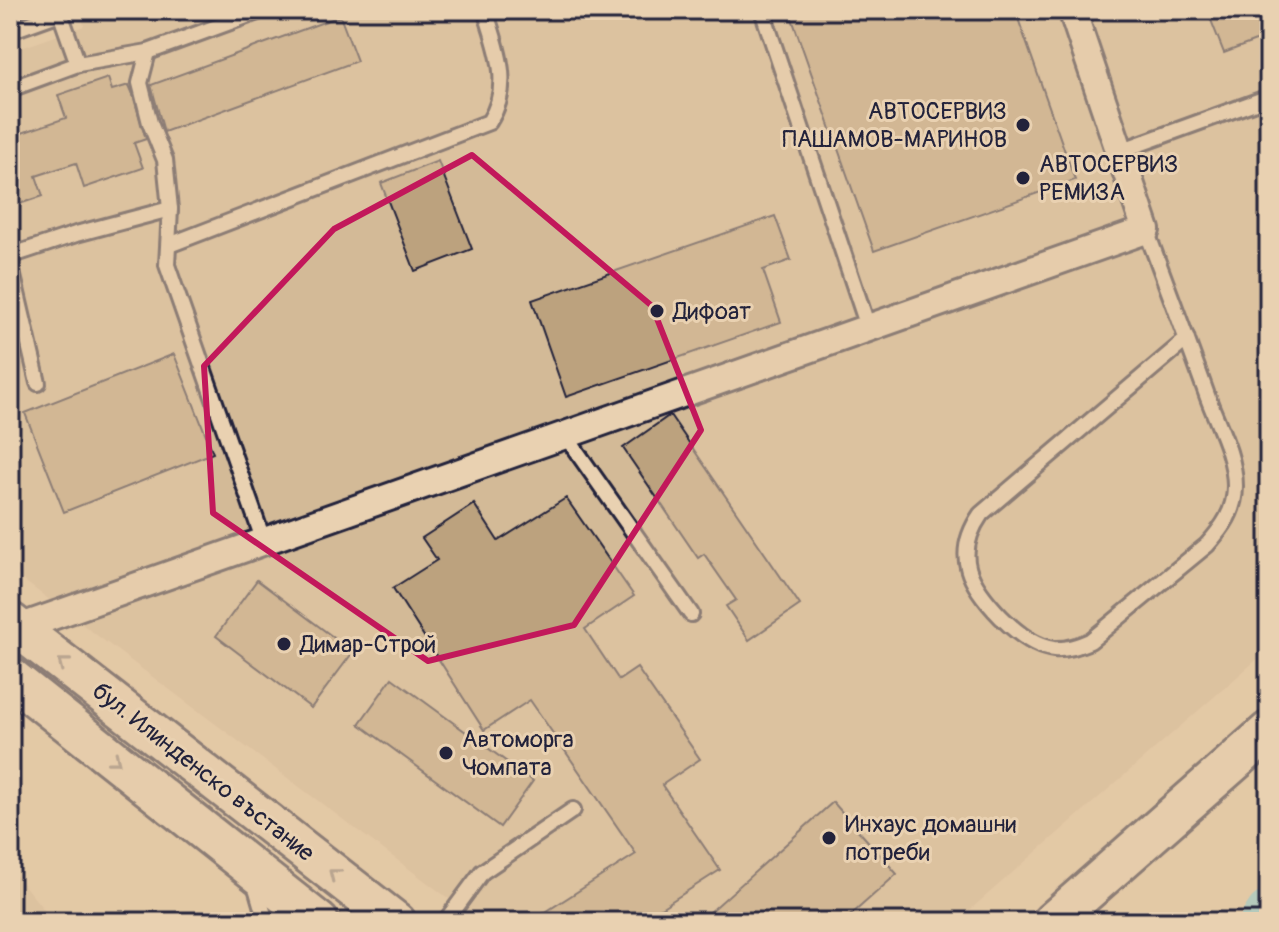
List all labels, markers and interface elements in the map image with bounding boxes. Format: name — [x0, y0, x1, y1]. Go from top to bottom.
place label: АВТОСЕРВИЗ ПАШАМОВ-МАРИНОВ — [782, 97, 1007, 154]
marker: АВТОСЕРВИЗ ПАШАМОВ-МАРИНОВ — [1014, 116, 1032, 134]
place label: АВТОСЕРВИЗ РЕМИЗА — [1039, 150, 1178, 207]
marker: АВТОСЕРВИЗ РЕМИЗА — [1014, 169, 1032, 187]
place label: Дифоат — [672, 297, 751, 326]
marker: Дифоат — [648, 302, 666, 320]
place label: Димар-Строй — [299, 630, 436, 659]
marker: Димар-Строй — [275, 635, 293, 653]
one-way arrow — [57, 658, 72, 672]
street label: бул. Илинденско въстание — [86, 676, 320, 868]
place label: Автоморга Чомпата — [462, 725, 574, 782]
marker: Автоморга Чомпата — [437, 744, 455, 762]
one-way arrow — [106, 751, 121, 765]
place label: Инхаус домашни потреби — [845, 810, 1016, 867]
marker: Инхаус домашни потреби — [820, 829, 838, 847]
one-way arrow — [329, 869, 343, 884]

